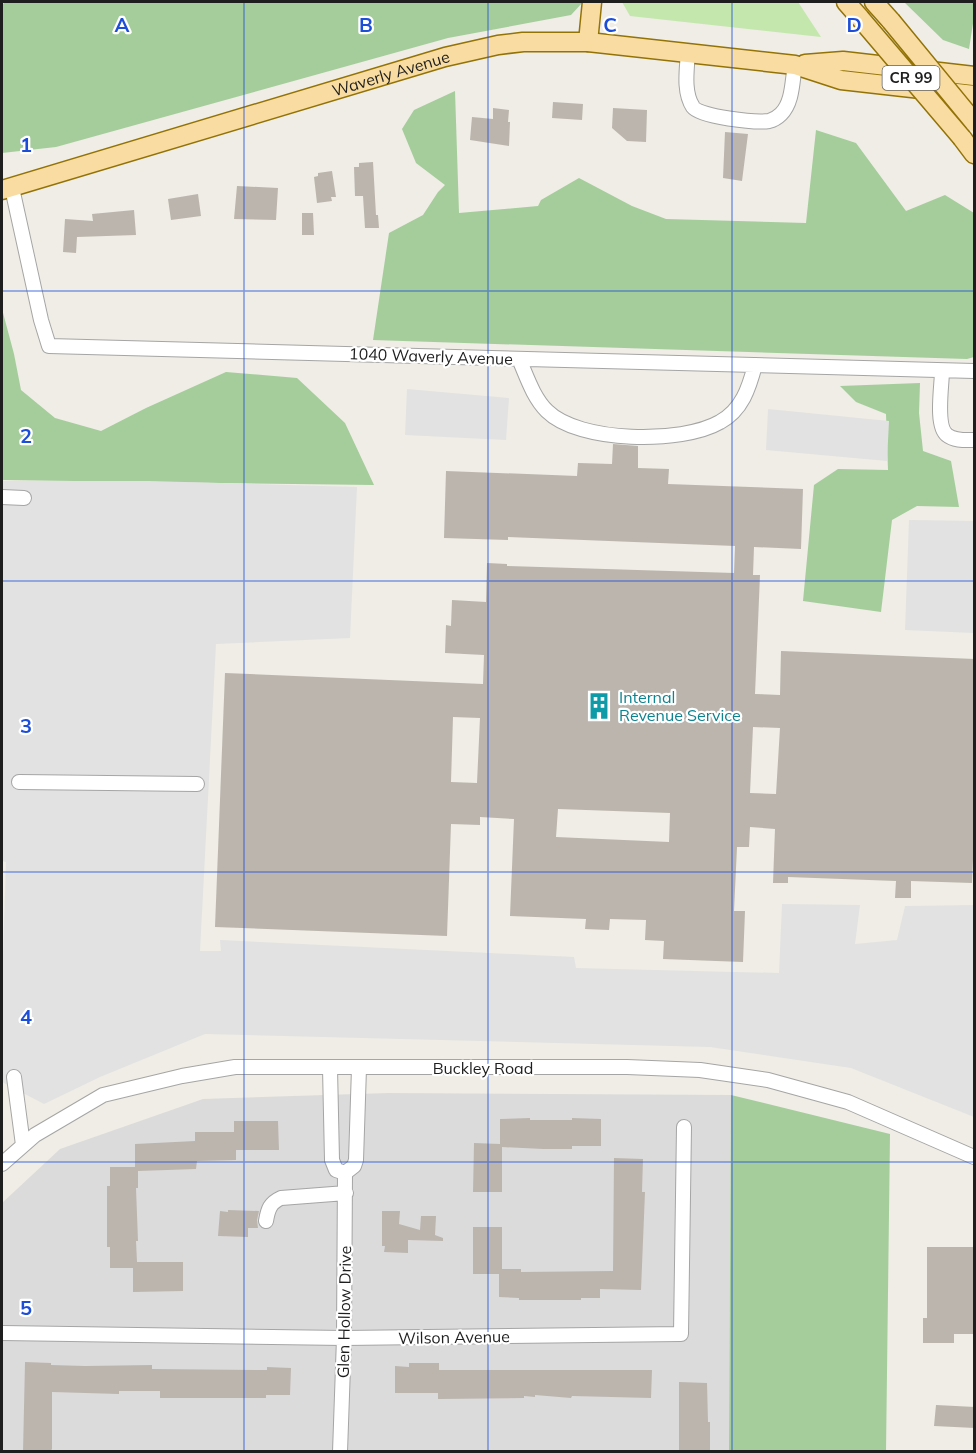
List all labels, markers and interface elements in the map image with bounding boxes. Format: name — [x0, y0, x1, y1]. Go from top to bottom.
text: A — [115, 12, 130, 37]
text: B — [359, 12, 373, 37]
text: C — [603, 12, 617, 37]
text: D — [846, 12, 862, 37]
street label: Waverly Avenue — [330, 46, 452, 100]
road number: CR 99 — [882, 66, 940, 90]
text: 1 — [20, 132, 32, 157]
street label: 1040 Waverly Avenue — [349, 343, 513, 369]
text: 2 — [20, 423, 32, 448]
place label: Internal Revenue Service — [619, 687, 741, 725]
building icon: Internal Revenue Service — [584, 691, 614, 721]
text: 3 — [20, 713, 32, 738]
text: 4 — [20, 1004, 32, 1029]
street label: Buckley Road — [433, 1058, 533, 1078]
street label: Glen Hollow Drive — [333, 1246, 355, 1378]
text: 5 — [20, 1295, 32, 1320]
street label: Wilson Avenue — [398, 1326, 510, 1348]

